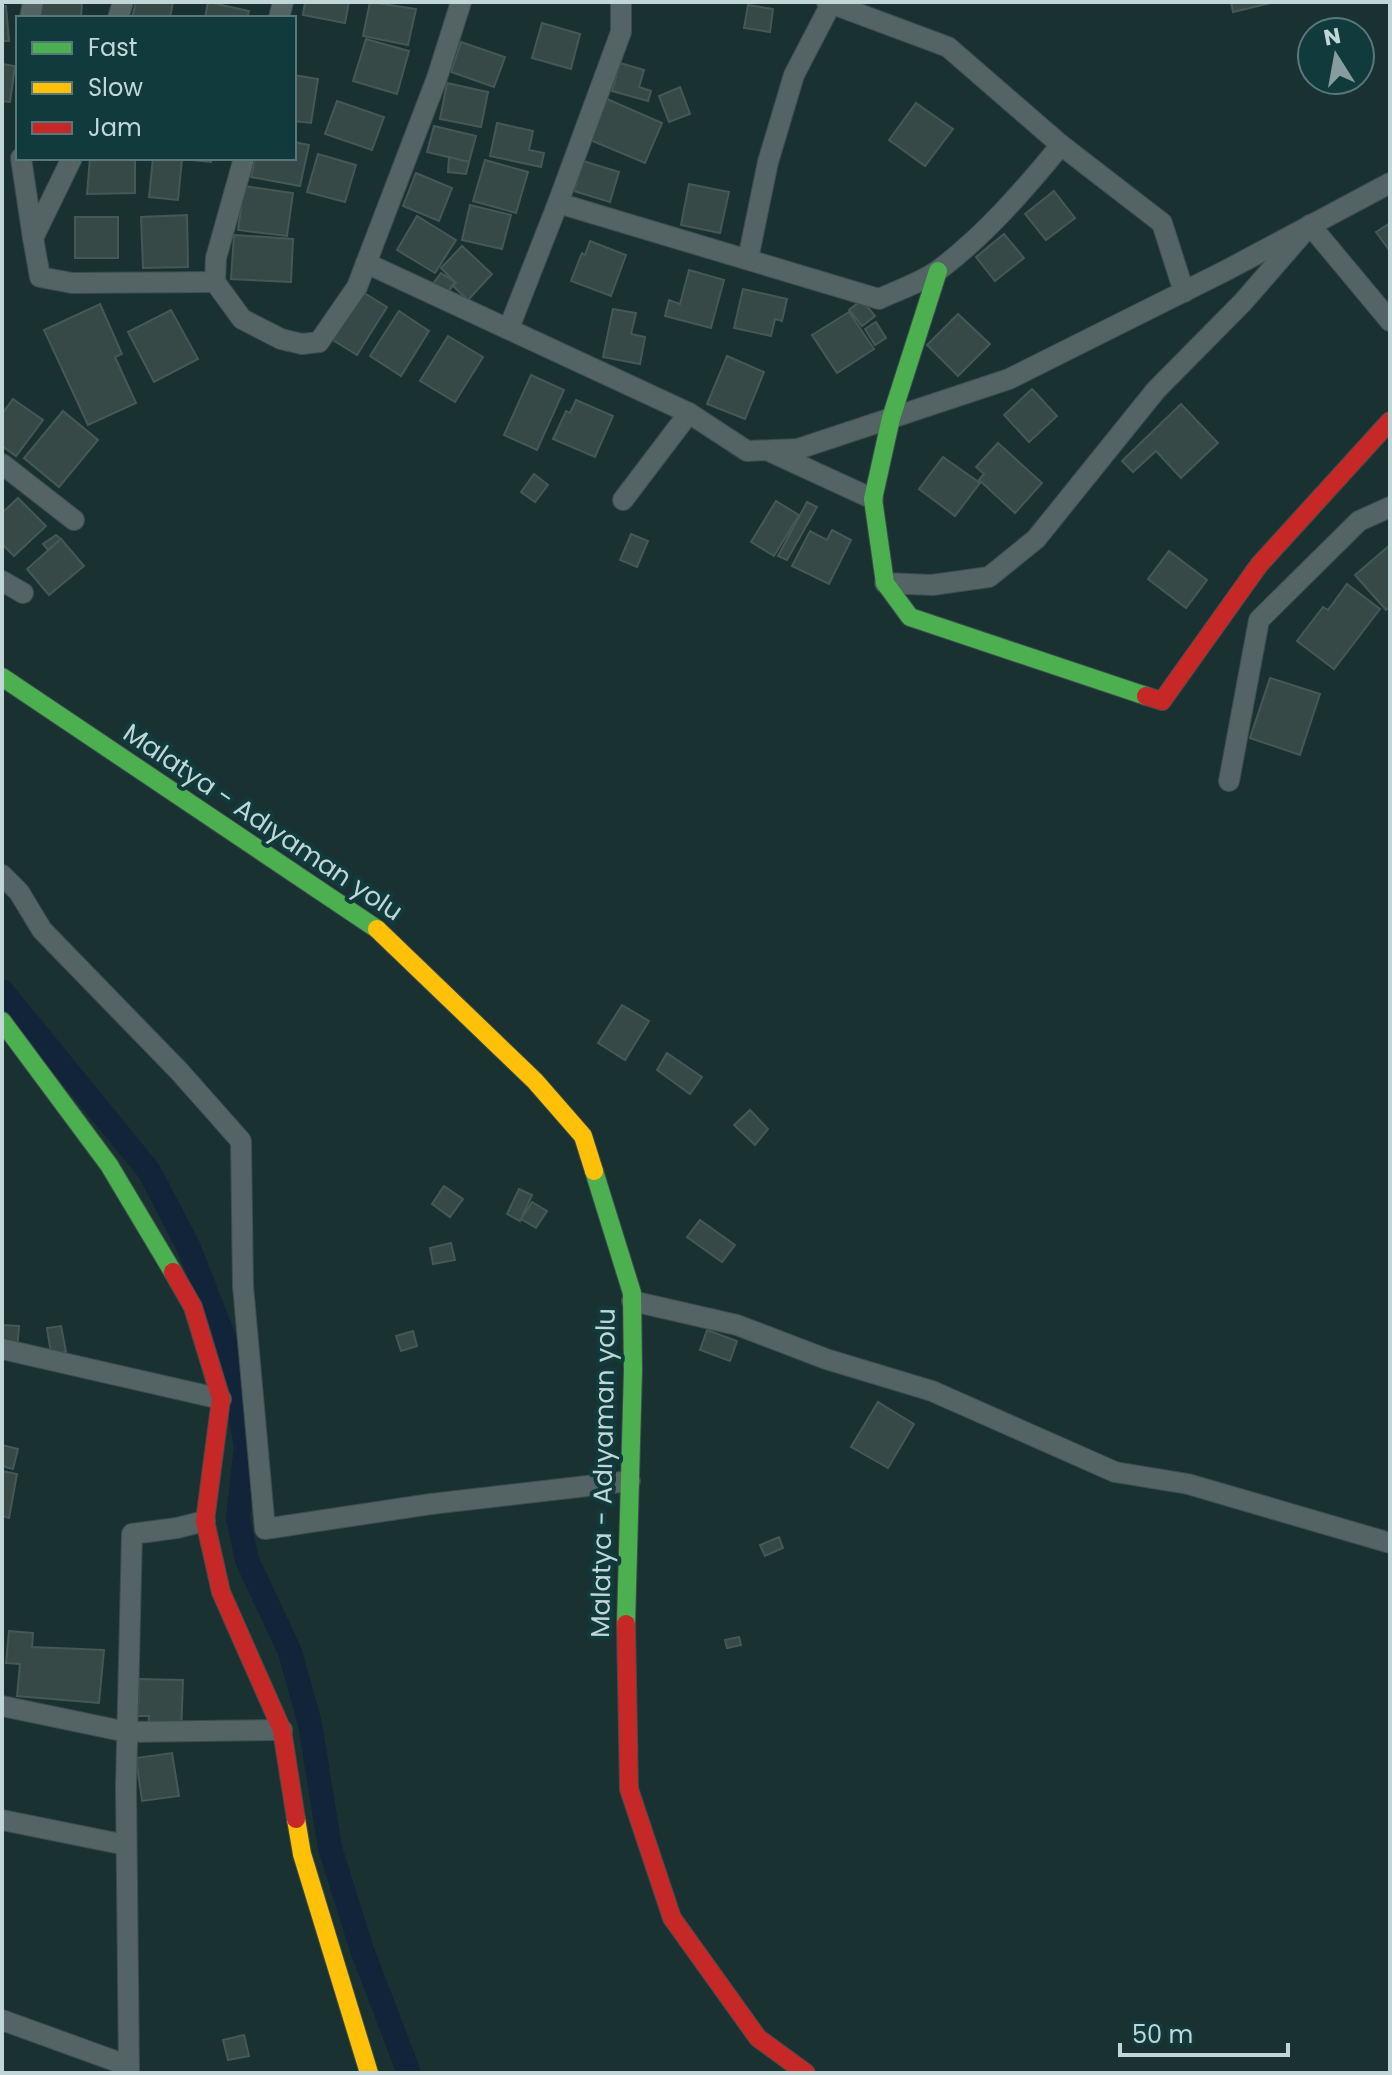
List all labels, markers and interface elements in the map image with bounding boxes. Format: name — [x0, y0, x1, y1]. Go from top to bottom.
legend — [16, 16, 296, 160]
north arrow — [1296, 16, 1376, 96]
text: N — [1321, 20, 1343, 54]
text: Fast — [88, 31, 138, 64]
text: Slow — [88, 71, 143, 104]
text: Jam — [88, 111, 142, 144]
street label: Malatya - Adıyaman yolu — [116, 715, 410, 929]
street label: Malatya - Adıyaman yolu — [582, 1308, 624, 1638]
scale bar — [1120, 2007, 1288, 2057]
text: 50 m — [1132, 2018, 1193, 2051]

